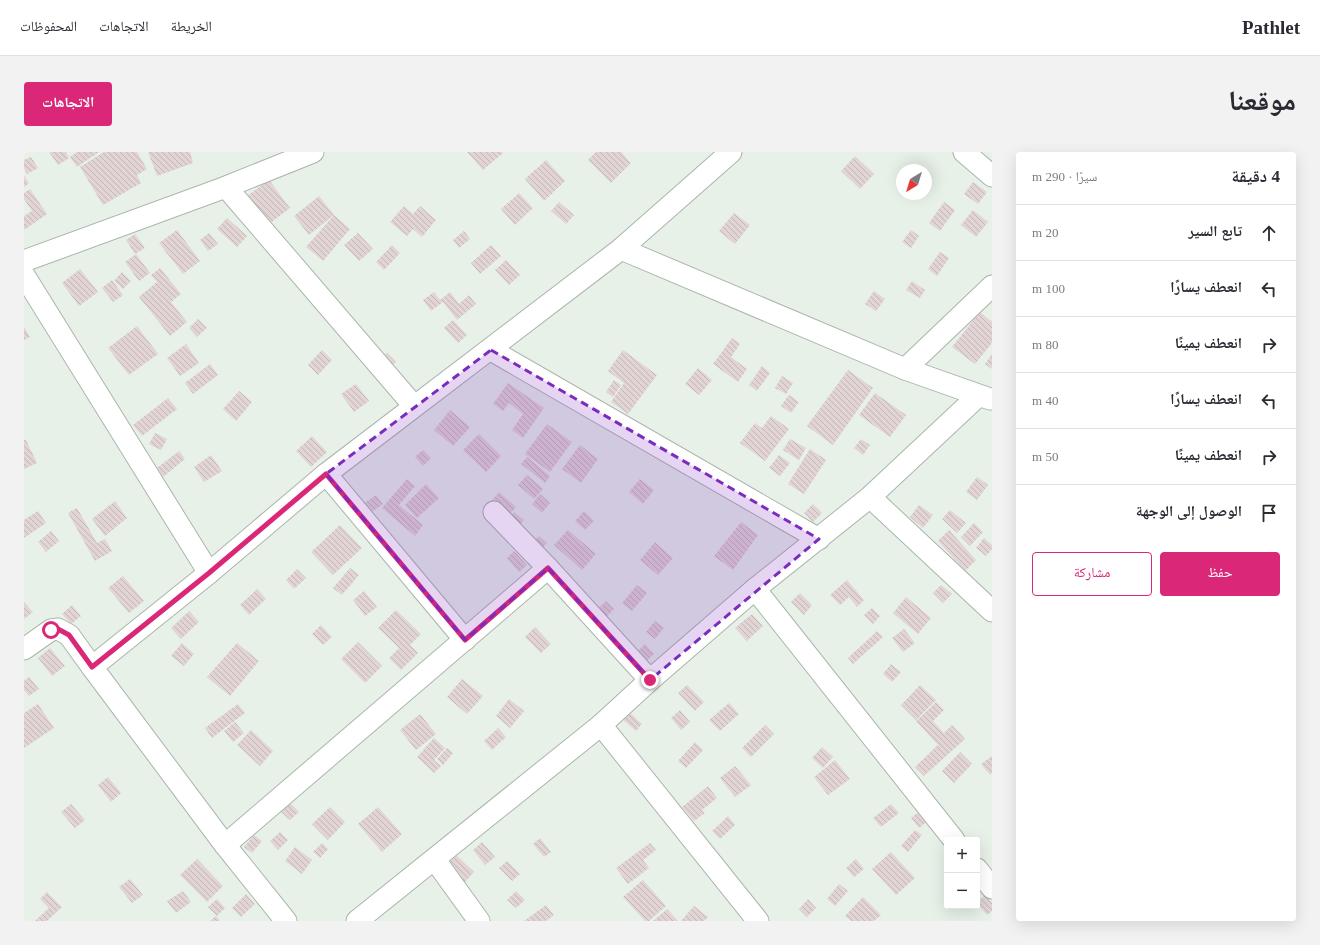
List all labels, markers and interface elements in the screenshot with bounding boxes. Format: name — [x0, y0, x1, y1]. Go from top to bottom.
text: Pathlet — [1242, 17, 1300, 38]
text: المحفوظات — [20, 19, 77, 34]
text: الاتجاهات — [99, 19, 149, 34]
text: الخريطة — [171, 19, 212, 34]
button: الاتجاهات — [24, 82, 112, 126]
text: موقعنا — [1228, 85, 1296, 116]
north arrow — [896, 164, 932, 200]
text: 4 دقيقة — [1232, 167, 1280, 186]
text: سيرًا · 290 m — [1032, 169, 1097, 184]
icon: ahead — [1258, 222, 1280, 244]
text: تابع السير — [1188, 223, 1242, 239]
text: 20 m — [1032, 225, 1058, 240]
icon: left — [1258, 278, 1280, 300]
text: انعطف يسارًا — [1170, 279, 1242, 295]
text: 100 m — [1032, 281, 1065, 296]
icon: right — [1258, 334, 1280, 356]
text: انعطف يمينًا — [1175, 335, 1242, 351]
text: 80 m — [1032, 337, 1058, 352]
icon: left — [1258, 390, 1280, 412]
text: انعطف يسارًا — [1170, 391, 1242, 407]
text: 40 m — [1032, 393, 1058, 408]
icon: right — [1258, 446, 1280, 468]
text: انعطف يمينًا — [1175, 447, 1242, 463]
text: 50 m — [1032, 449, 1058, 464]
icon: arrive — [1258, 502, 1280, 524]
text: الوصول إلى الوجهة — [1136, 503, 1242, 519]
button: مشاركة — [1032, 552, 1152, 596]
button: حفظ — [1160, 552, 1280, 596]
route start — [42, 621, 60, 639]
route end — [641, 671, 659, 689]
map controls — [944, 837, 980, 909]
button: + — [944, 837, 980, 873]
button: − — [944, 873, 980, 909]

